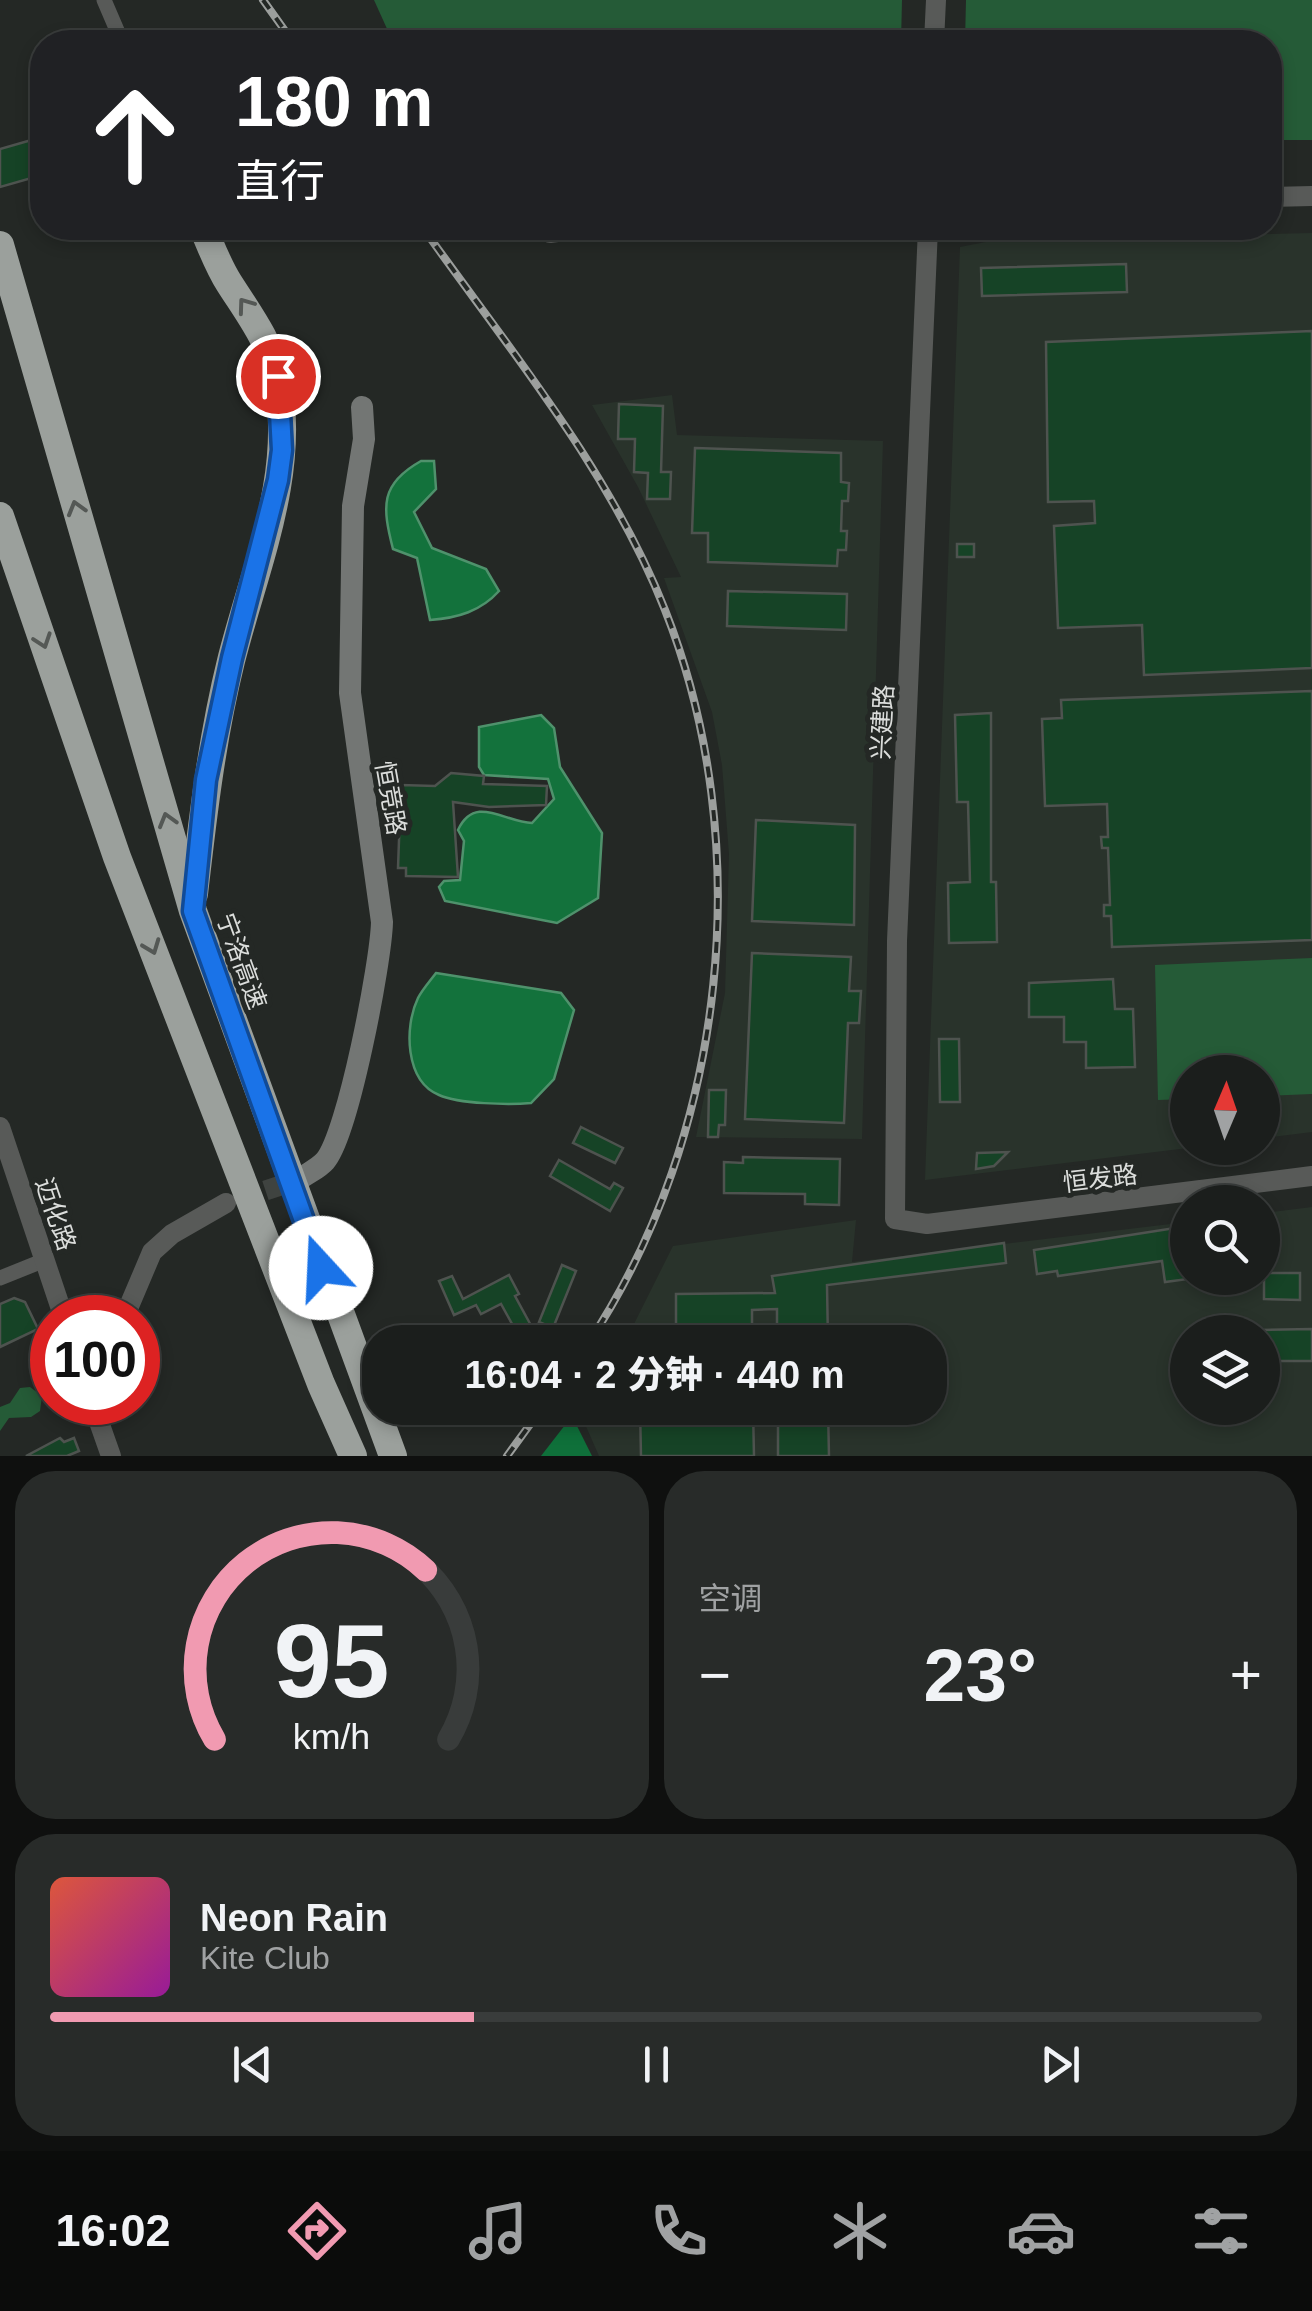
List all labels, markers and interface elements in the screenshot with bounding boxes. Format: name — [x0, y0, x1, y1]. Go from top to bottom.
text: 180 m — [235, 63, 433, 141]
icon: ahead — [70, 70, 200, 200]
text: 直行 — [235, 156, 325, 207]
one-way arrow — [240, 298, 257, 316]
pin — [236, 334, 321, 419]
icon: arrive — [251, 349, 306, 404]
one-way arrow — [67, 500, 88, 517]
one-way arrow — [31, 632, 52, 649]
street label: 兴建路 — [866, 684, 898, 760]
street label: 恒竞路 — [371, 759, 411, 837]
one-way arrow — [157, 812, 178, 830]
street label: 宁洛高速 — [212, 909, 272, 1013]
one-way arrow — [140, 938, 161, 955]
north arrow — [1170, 1055, 1280, 1165]
map controls — [1170, 1055, 1280, 1425]
street label: 恒发路 — [1061, 1160, 1139, 1196]
street label: 迈化路 — [31, 1174, 81, 1254]
button: search — [1170, 1185, 1280, 1295]
position arrow — [269, 1216, 373, 1320]
speed limit sign: 100 — [30, 1295, 160, 1425]
button: layers — [1170, 1315, 1280, 1425]
text: 16:04 · 2 分钟 · 440 m — [464, 1354, 845, 1396]
text: 空调 — [699, 1581, 763, 1617]
text: 95 — [274, 1603, 390, 1719]
text: 23° — [924, 1633, 1037, 1717]
text: − — [699, 1644, 731, 1706]
text: + — [1230, 1644, 1262, 1706]
text: km/h — [293, 1717, 370, 1757]
text: Neon Rain — [200, 1897, 388, 1939]
text: Kite Club — [200, 1940, 330, 1976]
icon: previous — [225, 2037, 280, 2092]
icon: pause — [629, 2037, 684, 2092]
icon: next — [1033, 2037, 1088, 2092]
icon: directions — [282, 2196, 352, 2266]
icon: music — [463, 2196, 533, 2266]
icon: phone — [644, 2196, 714, 2266]
icon: climate — [825, 2196, 895, 2266]
icon: car — [1006, 2196, 1076, 2266]
icon: filters — [1186, 2196, 1256, 2266]
text: 16:02 — [55, 2205, 171, 2256]

